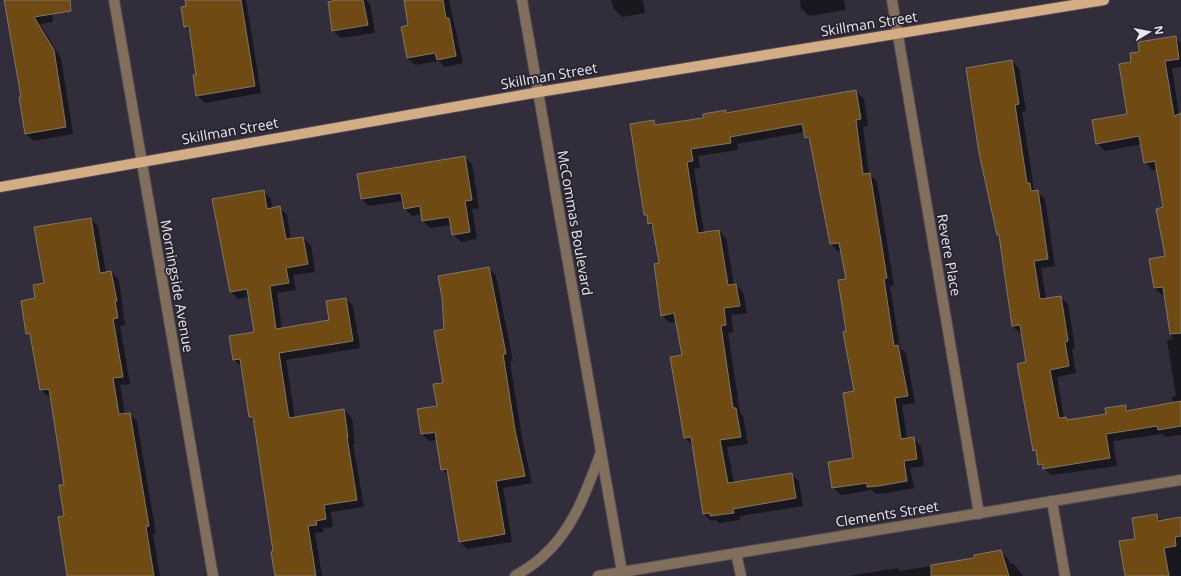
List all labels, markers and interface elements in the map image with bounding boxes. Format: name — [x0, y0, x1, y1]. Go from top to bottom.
street label: Skillman Street — [819, 6, 919, 41]
north arrow — [1129, 12, 1169, 52]
text: N — [1151, 24, 1168, 36]
street label: Skillman Street — [499, 58, 599, 93]
street label: Skillman Street — [180, 113, 280, 148]
street label: McCommas Boulevard — [553, 149, 598, 297]
street label: Revere Place — [933, 212, 966, 298]
street label: Morningside Avenue — [156, 218, 199, 354]
street label: Clements Street — [834, 496, 940, 531]

